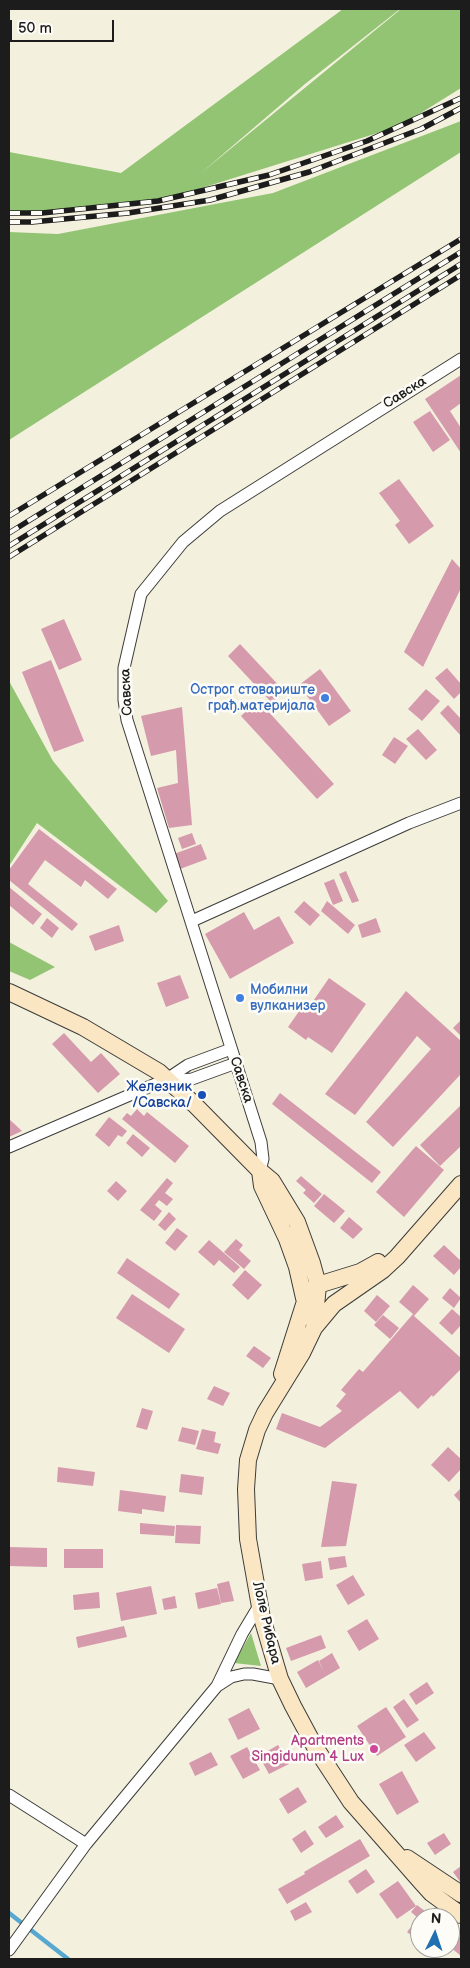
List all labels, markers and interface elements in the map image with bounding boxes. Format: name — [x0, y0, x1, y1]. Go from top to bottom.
scale bar — [12, 10, 116, 42]
text: 50 m — [18, 19, 52, 38]
street label: Савска — [380, 373, 430, 413]
street label: Савска — [117, 668, 137, 716]
place label: Острог стовариште грађ.материјала — [190, 682, 315, 714]
marker: Острог стовариште грађ.материјала — [319, 692, 331, 704]
place label: Мобилни вулканизер — [250, 982, 325, 1014]
marker: Мобилни вулканизер — [234, 992, 246, 1004]
street label: Савска — [226, 1055, 256, 1105]
place label: Железник /Савска/ — [126, 1079, 192, 1112]
marker: Железник /Савска/ — [196, 1089, 208, 1101]
street label: Лоле Рибара — [248, 1580, 284, 1666]
place label: Apartments Singidunum 4 Lux — [251, 1733, 364, 1765]
marker: Apartments Singidunum 4 Lux — [368, 1743, 380, 1755]
north arrow — [410, 1908, 460, 1958]
text: N — [430, 1910, 442, 1927]

